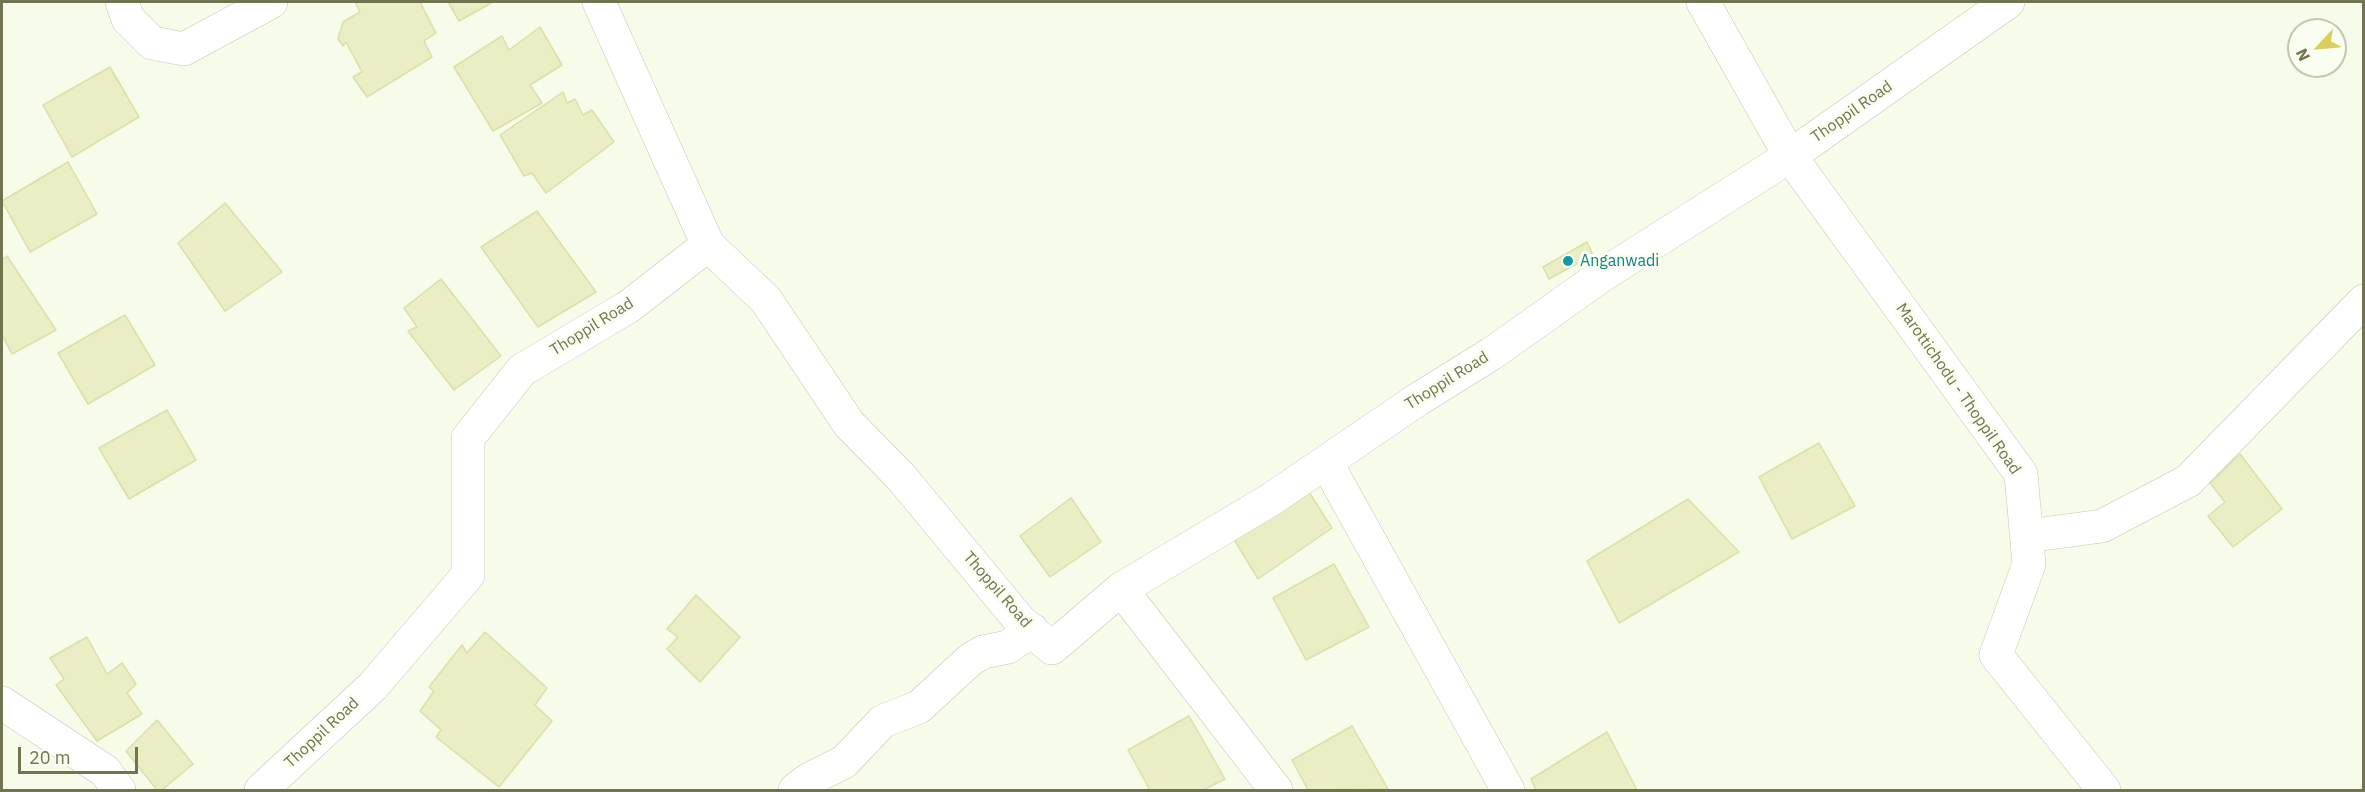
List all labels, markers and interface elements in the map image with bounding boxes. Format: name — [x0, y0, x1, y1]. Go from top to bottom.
north arrow — [2287, 18, 2347, 78]
text: N — [2291, 45, 2314, 65]
street label: Thoppil Road — [1808, 77, 1896, 147]
place label: Anganwadi — [1580, 251, 1659, 271]
marker: Anganwadi — [1561, 254, 1575, 268]
street label: Thoppil Road — [547, 294, 637, 360]
street label: Marottichodu - Thoppil Road — [1892, 300, 2024, 478]
street label: Thoppil Road — [1402, 348, 1492, 414]
street label: Thoppil Road — [959, 548, 1035, 632]
street label: Thoppil Road — [281, 694, 363, 772]
scale bar — [21, 735, 141, 773]
text: 20 m — [29, 746, 71, 769]

